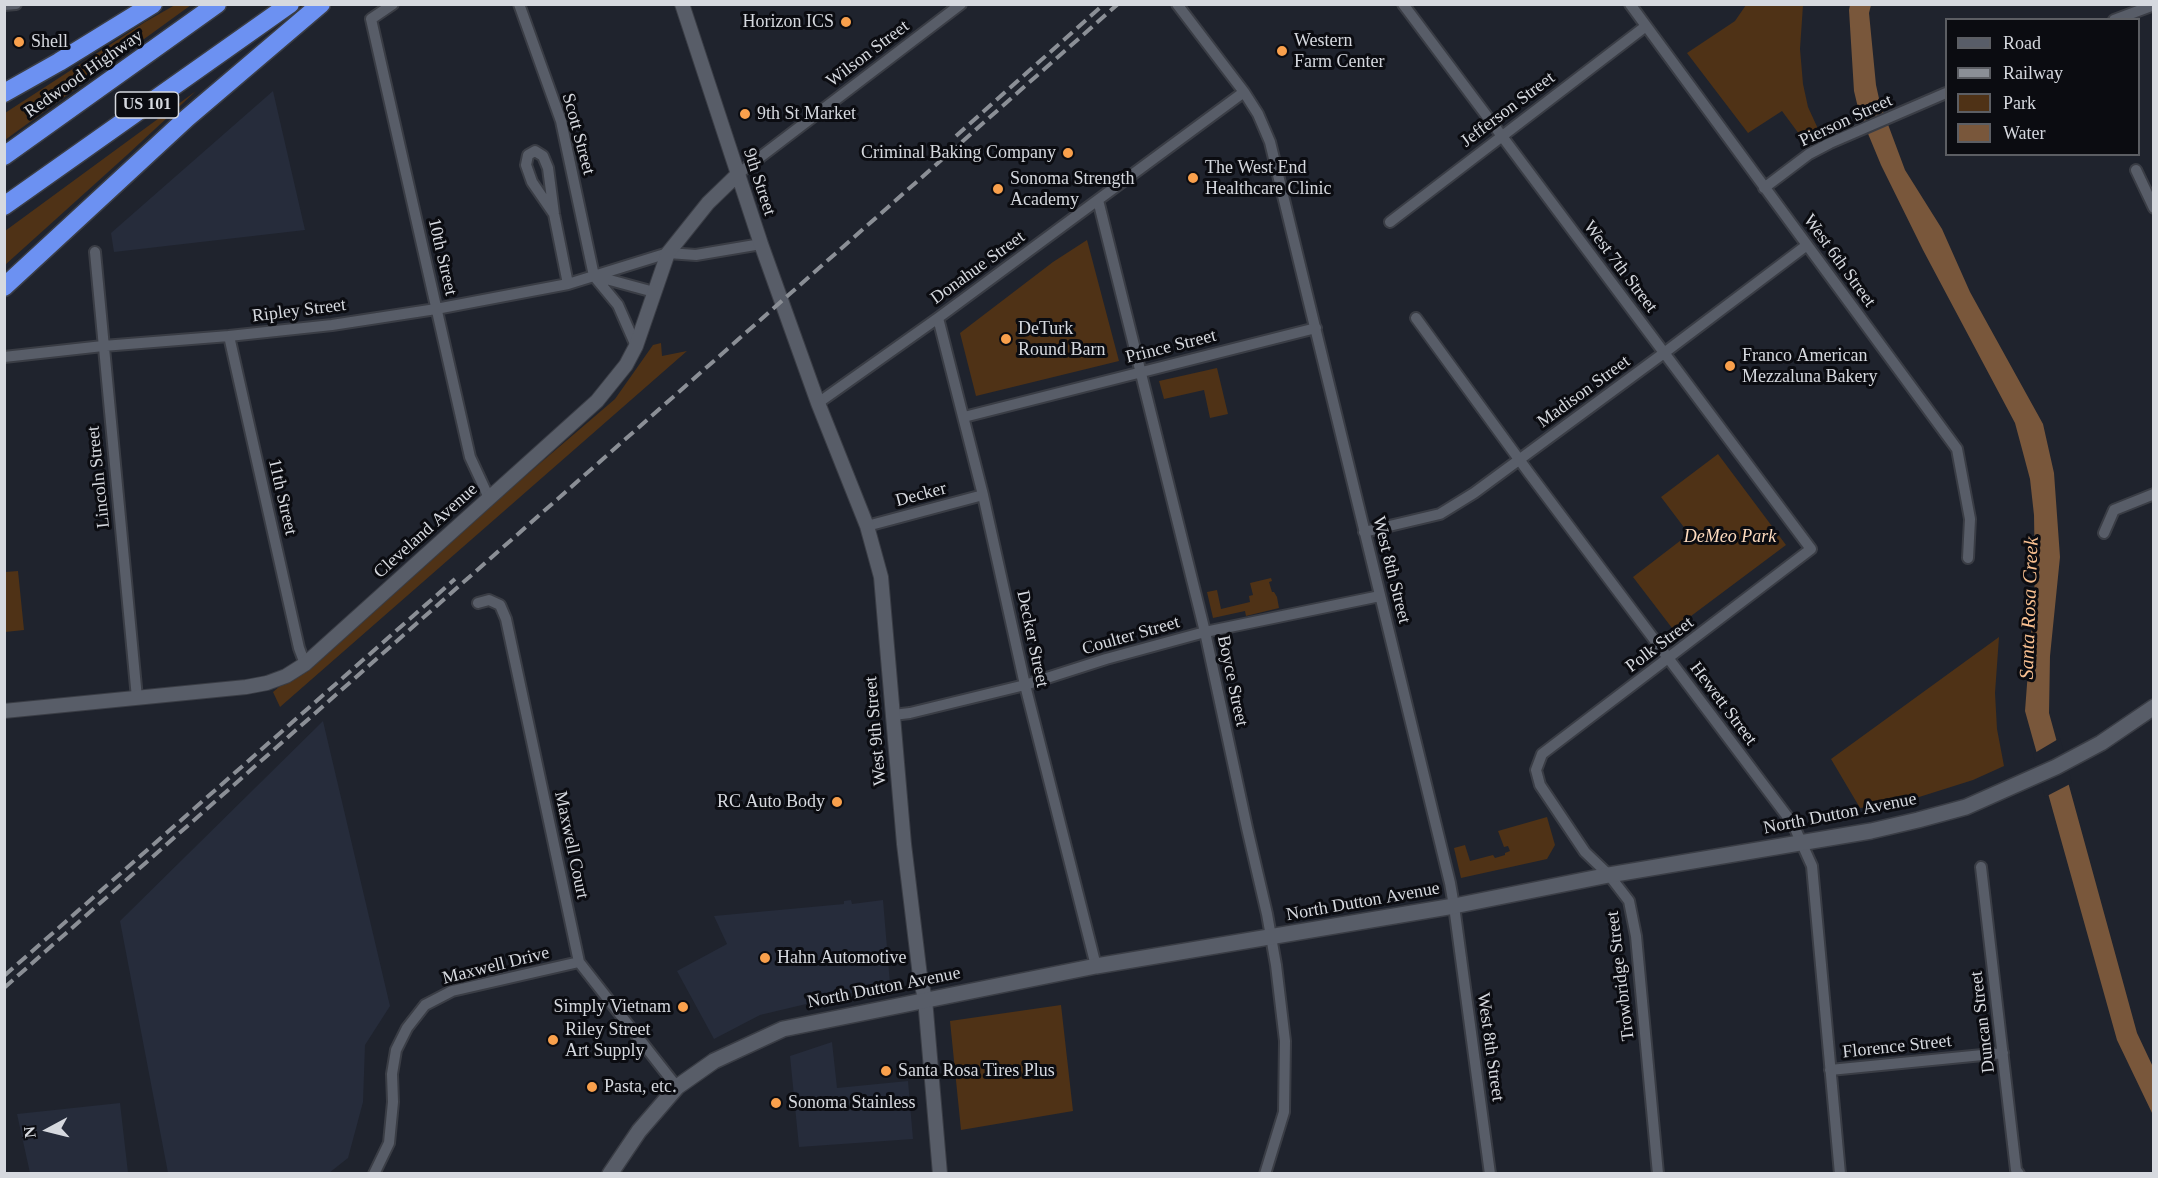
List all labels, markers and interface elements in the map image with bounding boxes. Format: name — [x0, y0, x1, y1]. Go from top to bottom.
place label: Horizon ICS — [743, 11, 834, 33]
marker: Horizon ICS — [839, 15, 853, 29]
street label: Wilson Street — [822, 16, 914, 92]
legend — [1945, 18, 2140, 156]
street label: Redwood Highway — [21, 25, 147, 123]
place label: Western Farm Center — [1294, 30, 1384, 72]
place label: Shell — [31, 31, 68, 53]
text: Road — [2003, 33, 2041, 53]
marker: Shell — [12, 35, 26, 49]
marker: Western Farm Center — [1275, 44, 1289, 58]
text: Railway — [2003, 63, 2063, 83]
street label: Jefferson Street — [1457, 68, 1559, 152]
street label: Pierson Street — [1796, 90, 1896, 152]
street label: Scott Street — [557, 91, 599, 177]
road number: US 101 — [116, 92, 178, 118]
text: Park — [2003, 93, 2036, 113]
place label: 9th St Market — [757, 103, 856, 125]
marker: 9th St Market — [738, 107, 752, 121]
text: Water — [2003, 123, 2046, 143]
place label: Criminal Baking Company — [861, 142, 1056, 164]
street label: 9th Street — [738, 146, 780, 218]
marker: Criminal Baking Company — [1061, 146, 1075, 160]
place label: The West End Healthcare Clinic — [1205, 157, 1331, 200]
place label: Sonoma Strength Academy — [1010, 168, 1134, 210]
marker: The West End Healthcare Clinic — [1186, 171, 1200, 185]
marker: Sonoma Strength Academy — [991, 182, 1005, 196]
street label: West 6th Street — [1798, 210, 1880, 312]
street label: 10th Street — [423, 216, 461, 298]
street label: West 7th Street — [1578, 217, 1662, 317]
street label: Donahue Street — [927, 227, 1029, 309]
street label: Ripley Street — [251, 295, 347, 327]
place label: DeTurk Round Barn — [1018, 318, 1105, 360]
street label: Prince Street — [1124, 325, 1218, 369]
marker: DeTurk Round Barn — [999, 332, 1013, 346]
place label: Franco American Mezzaluna Bakery — [1742, 345, 1877, 388]
street label: Madison Street — [1533, 351, 1635, 433]
marker: Franco American Mezzaluna Bakery — [1723, 359, 1737, 373]
street label: Lincoln Street — [83, 425, 115, 529]
street label: 11th Street — [263, 457, 301, 537]
street label: Decker — [893, 478, 949, 512]
street label: Cleveland Avenue — [370, 479, 482, 583]
street label: West 8th Street — [1367, 514, 1415, 626]
park label: DeMeo Park — [1684, 526, 1776, 548]
water label: Santa Rosa Creek — [2016, 536, 2044, 680]
street label: Decker Street — [1011, 589, 1053, 689]
street label: Coulter Street — [1080, 612, 1182, 660]
street label: Polk Street — [1622, 612, 1698, 678]
street label: Boyce Street — [1212, 634, 1252, 728]
street label: Hewett Street — [1685, 658, 1761, 750]
street label: West 9th Street — [860, 676, 892, 786]
street label: Maxwell Court — [549, 789, 593, 901]
street label: North Dutton Avenue — [1762, 789, 1918, 839]
place label: RC Auto Body — [717, 791, 825, 813]
marker: RC Auto Body — [830, 795, 844, 809]
street label: North Dutton Avenue — [1284, 878, 1442, 926]
street label: Trowbridge Street — [1602, 910, 1640, 1042]
street label: Maxwell Drive — [440, 942, 552, 990]
place label: Hahn Automotive — [777, 947, 906, 969]
marker: Hahn Automotive — [758, 951, 772, 965]
street label: North Dutton Avenue — [806, 963, 962, 1013]
street label: Duncan Street — [1966, 970, 2000, 1074]
street label: West 8th Street — [1472, 991, 1508, 1103]
place label: Simply Vietnam — [554, 996, 671, 1018]
marker: Simply Vietnam — [676, 1000, 690, 1014]
place label: Riley Street Art Supply — [565, 1019, 650, 1062]
street label: Florence Street — [1841, 1031, 1953, 1063]
marker: Riley Street Art Supply — [546, 1033, 560, 1047]
place label: Santa Rosa Tires Plus — [898, 1060, 1055, 1082]
marker: Santa Rosa Tires Plus — [879, 1064, 893, 1078]
place label: Pasta, etc. — [604, 1076, 676, 1098]
marker: Pasta, etc. — [585, 1080, 599, 1094]
place label: Sonoma Stainless — [788, 1092, 916, 1114]
marker: Sonoma Stainless — [769, 1096, 783, 1110]
north arrow — [18, 1100, 78, 1160]
text: N — [20, 1125, 39, 1139]

